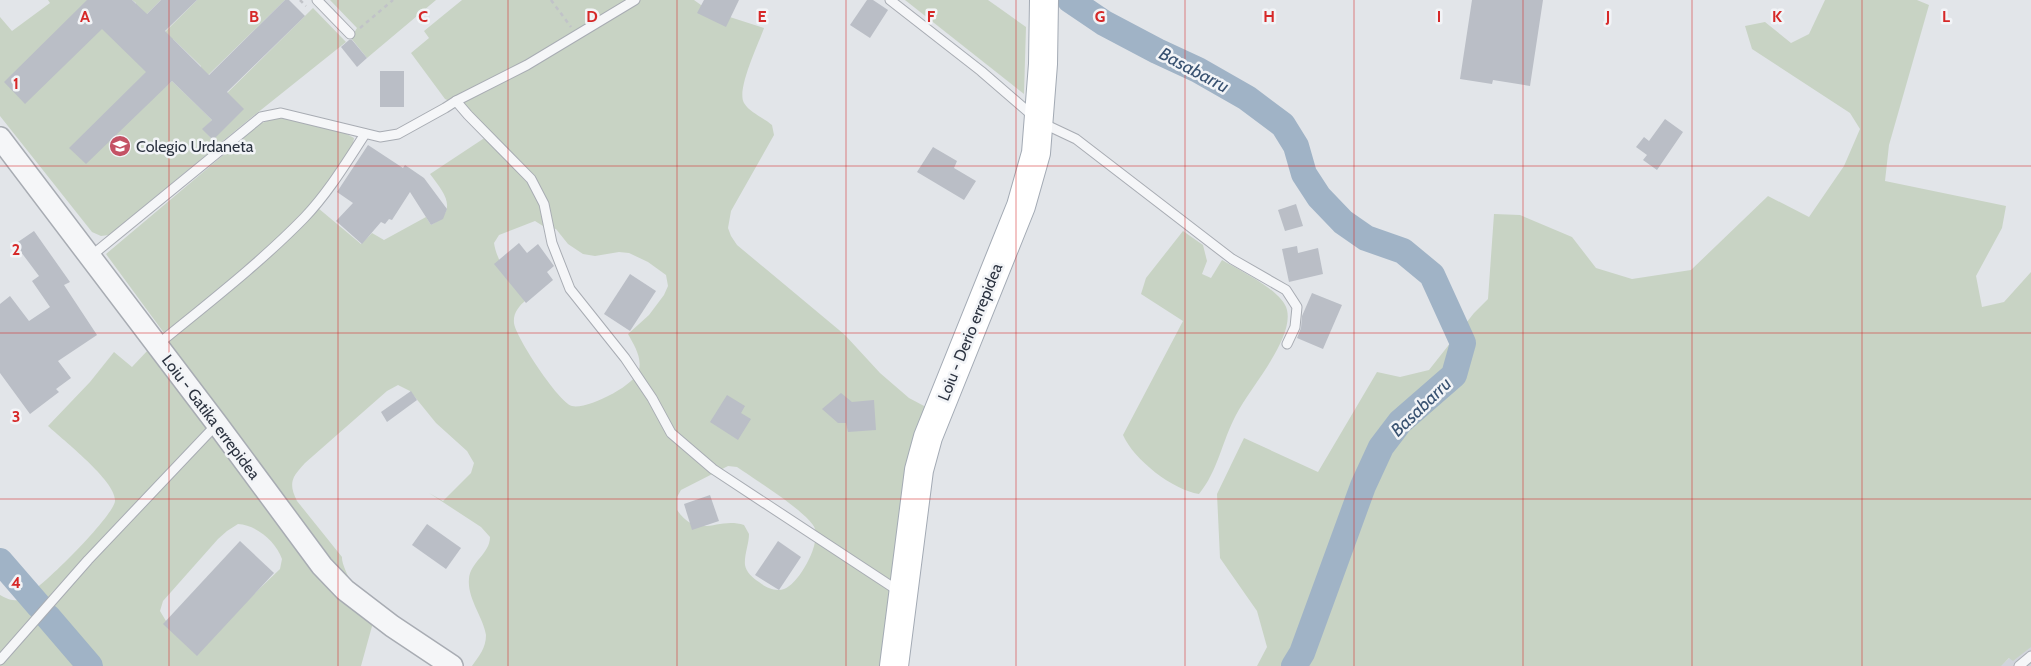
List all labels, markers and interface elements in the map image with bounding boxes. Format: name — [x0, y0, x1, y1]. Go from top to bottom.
text: A — [80, 7, 90, 26]
text: B — [249, 7, 259, 26]
text: C — [418, 7, 428, 26]
text: D — [586, 7, 598, 26]
text: E — [757, 7, 767, 26]
text: F — [927, 7, 936, 26]
text: G — [1095, 7, 1105, 26]
text: H — [1263, 7, 1275, 26]
text: I — [1437, 7, 1441, 26]
text: J — [1605, 7, 1610, 26]
text: K — [1772, 7, 1782, 26]
text: L — [1942, 7, 1950, 26]
water label: Basabarru — [1155, 43, 1233, 98]
text: 1 — [13, 74, 19, 93]
school or university icon: Colegio Urdaneta — [108, 134, 132, 158]
place label: Colegio Urdaneta — [136, 137, 254, 156]
text: 2 — [12, 240, 20, 259]
street label: Loiu - Derio errepidea — [934, 260, 1006, 403]
street label: Loiu - Gatika errepidea — [158, 351, 264, 483]
water label: Basabarru — [1386, 373, 1456, 441]
text: 3 — [12, 407, 20, 426]
text: 4 — [11, 573, 21, 592]

